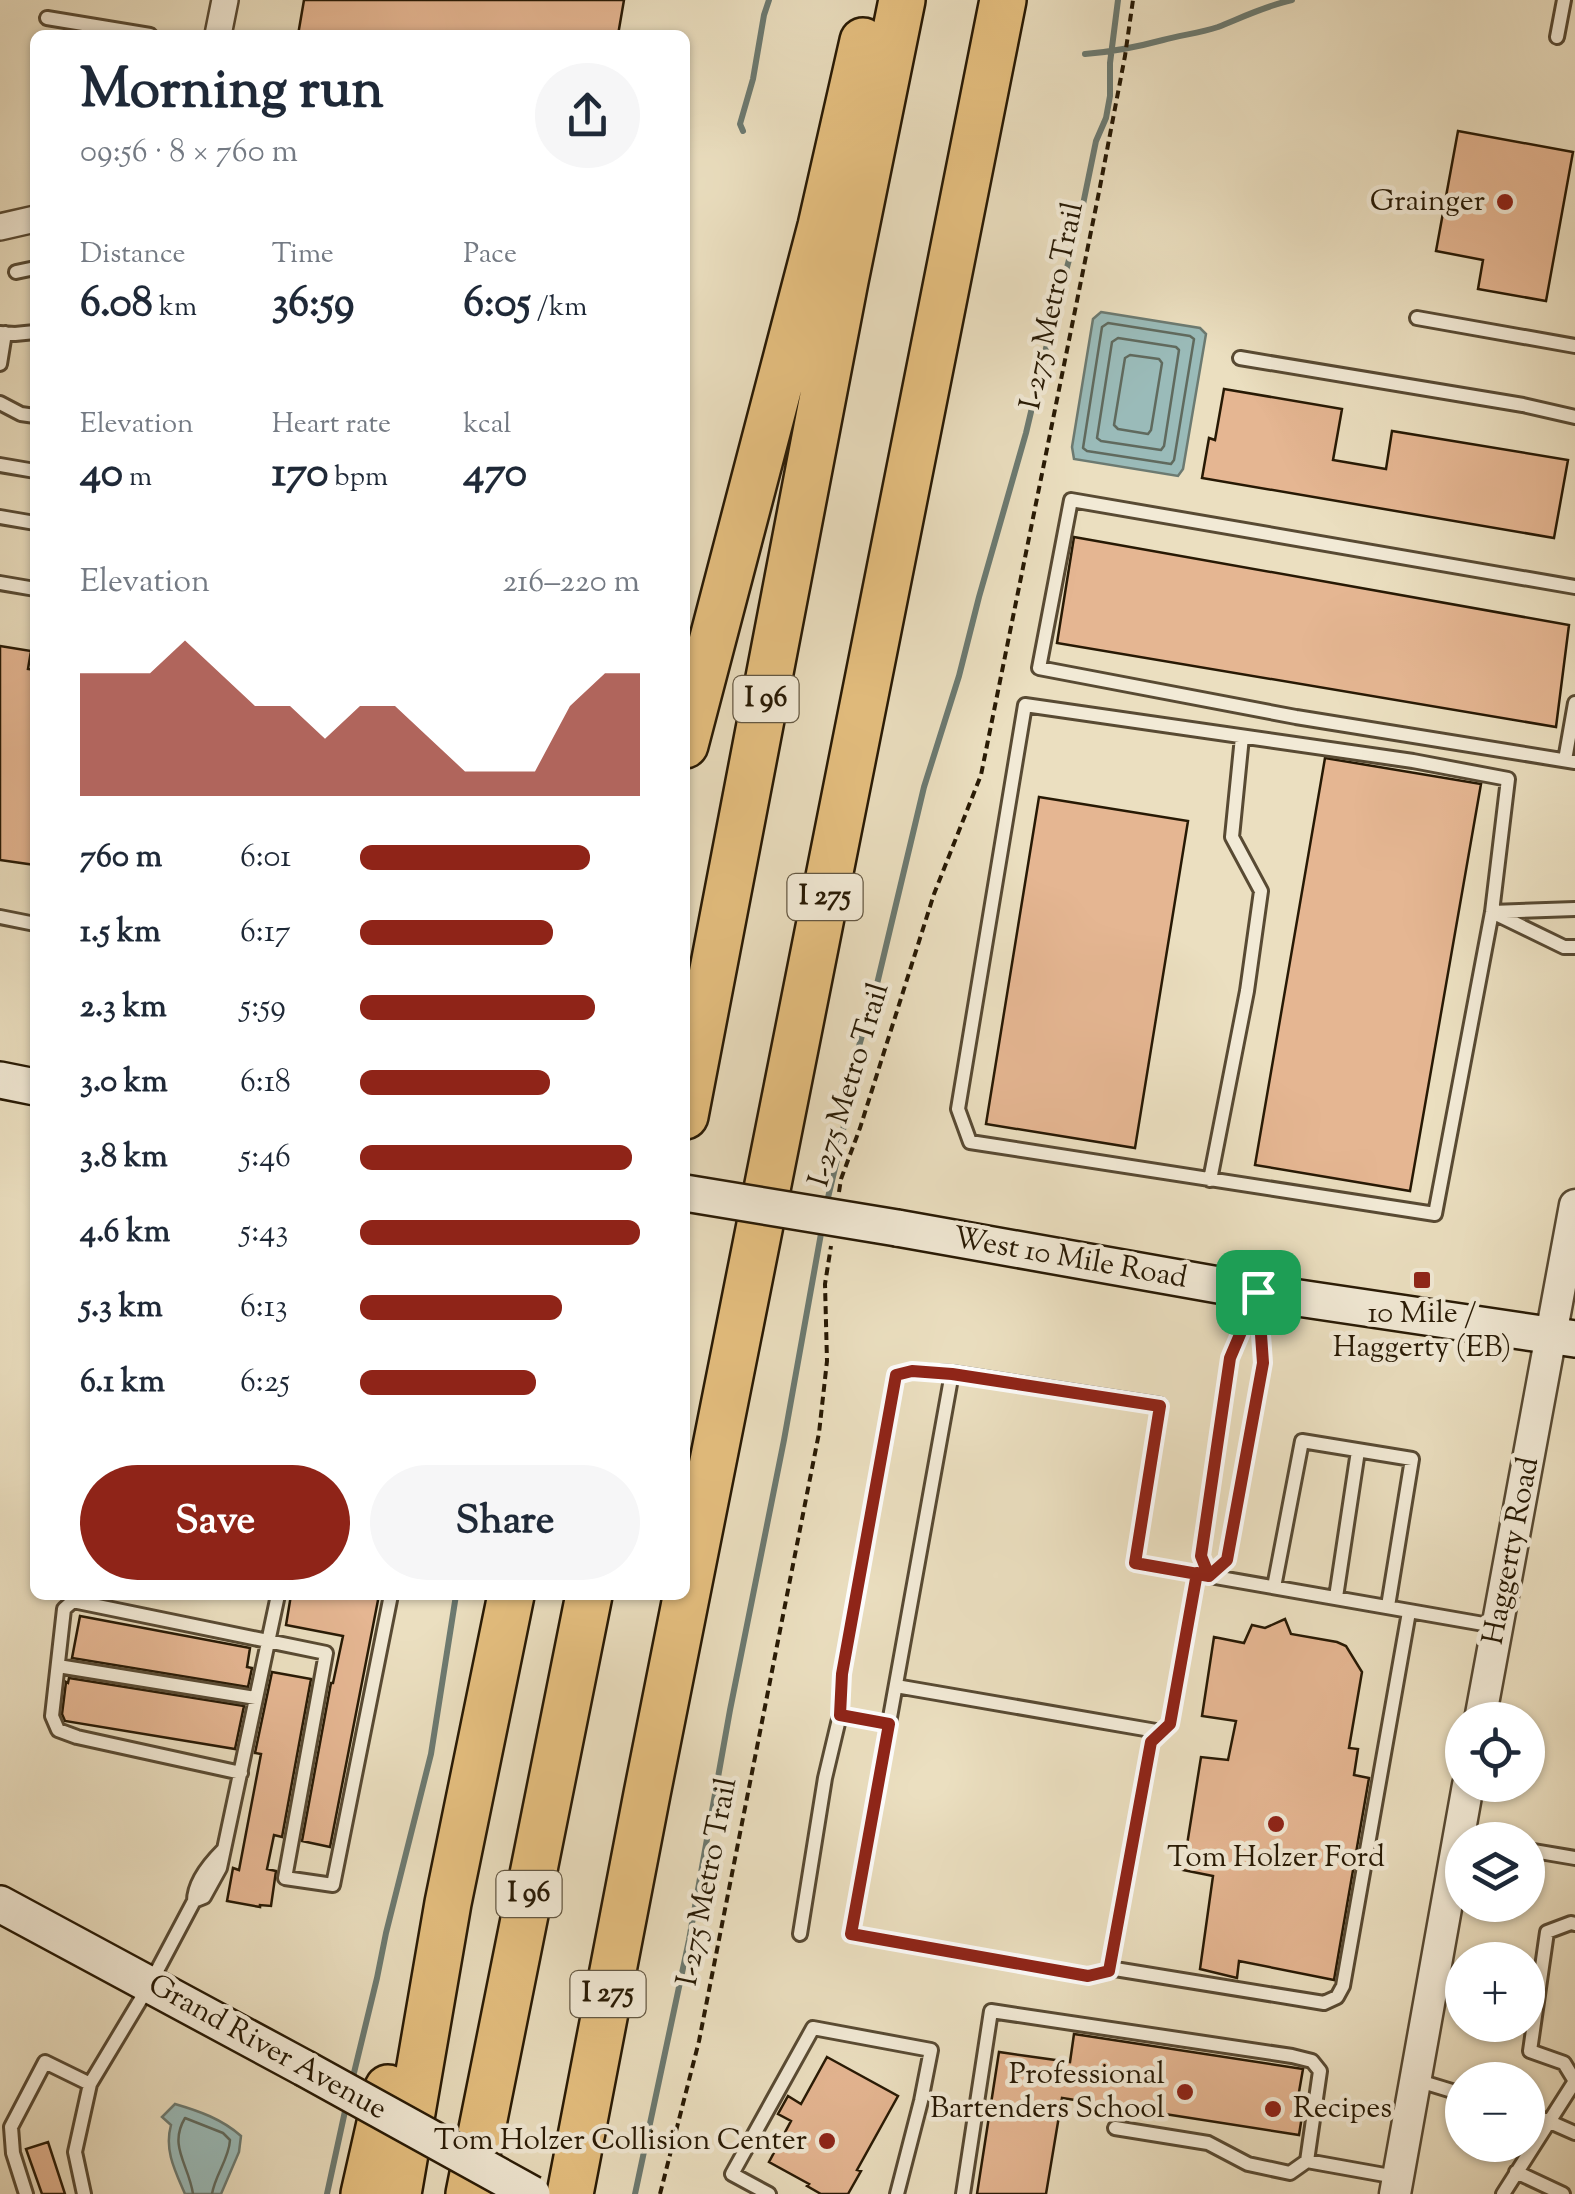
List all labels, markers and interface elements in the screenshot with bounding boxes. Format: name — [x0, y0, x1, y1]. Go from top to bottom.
text: Morning run — [80, 53, 384, 132]
button: share — [535, 63, 640, 168]
text: 09:56 · 8 × 760 m — [80, 130, 298, 176]
place label: Grainger — [1370, 181, 1485, 224]
marker: Grainger — [1494, 191, 1516, 213]
street label: I-275 Metro Trail — [1010, 198, 1096, 414]
text: Distance — [80, 235, 186, 275]
text: Time — [272, 235, 334, 275]
text: Pace — [463, 235, 517, 275]
text: 6.08 — [80, 275, 153, 335]
text: 36:59 — [272, 275, 354, 335]
text: 6:05 — [463, 275, 531, 335]
text: km — [153, 288, 197, 328]
text: /km — [531, 288, 587, 328]
text: Elevation — [80, 405, 194, 445]
text: Heart rate — [272, 405, 391, 445]
text: kcal — [463, 405, 511, 445]
text: 40 — [80, 445, 123, 505]
text: 170 — [272, 445, 328, 505]
text: 470 — [463, 445, 527, 505]
text: m — [123, 458, 152, 498]
text: bpm — [328, 458, 388, 498]
text: Elevation — [80, 560, 210, 606]
text: 216–220 m — [502, 560, 640, 606]
road number: I 96 — [734, 676, 798, 722]
text: 760 m — [80, 835, 162, 881]
text: 6:01 — [240, 835, 291, 881]
road number: I 275 — [788, 874, 862, 920]
text: 1.5 km — [80, 910, 161, 956]
text: 6:17 — [240, 910, 291, 956]
street label: I-275 Metro Trail — [799, 978, 901, 1192]
text: 2.3 km — [80, 985, 167, 1031]
text: 5:59 — [240, 985, 286, 1031]
text: 3.0 km — [80, 1060, 168, 1106]
text: 6:18 — [240, 1060, 291, 1106]
text: 3.8 km — [80, 1135, 168, 1181]
text: 5:46 — [240, 1135, 291, 1181]
text: 4.6 km — [80, 1210, 170, 1256]
text: 5:43 — [240, 1210, 288, 1256]
street label: West 10 Mile Road — [950, 1217, 1190, 1301]
pin — [1216, 1250, 1301, 1335]
icon: arrive — [1231, 1265, 1286, 1320]
marker: 10 Mile / Haggerty (EB) — [1411, 1269, 1433, 1291]
text: 5.3 km — [80, 1285, 163, 1331]
text: 6:13 — [240, 1285, 288, 1331]
place label: 10 Mile / Haggerty (EB) — [1333, 1293, 1511, 1370]
text: 6.1 km — [80, 1360, 165, 1406]
text: 6:25 — [240, 1360, 290, 1406]
street label: Haggerty Road — [1473, 1453, 1551, 1649]
button: Save — [80, 1465, 350, 1580]
button: Share — [370, 1465, 640, 1580]
map controls — [1445, 1702, 1545, 2162]
button: locate — [1445, 1702, 1545, 1802]
street label: I-275 Metro Trail — [667, 1774, 749, 1990]
marker: Tom Holzer Ford — [1265, 1813, 1287, 1835]
button: layers — [1445, 1822, 1545, 1922]
place label: Tom Holzer Ford — [1167, 1837, 1385, 1880]
road number: I 96 — [496, 1871, 562, 1917]
button: + — [1445, 1942, 1545, 2042]
street label: Grand River Avenue — [140, 1964, 394, 2132]
road number: I 275 — [570, 1971, 646, 2017]
place label: Professional Bartenders School — [930, 2054, 1165, 2131]
button: − — [1445, 2062, 1545, 2162]
marker: Professional Bartenders School — [1174, 2081, 1196, 2103]
place label: Recipes — [1293, 2088, 1392, 2131]
marker: Recipes — [1262, 2098, 1284, 2120]
place label: Tom Holzer Collision Center — [434, 2120, 807, 2163]
marker: Tom Holzer Collision Center — [816, 2130, 838, 2152]

